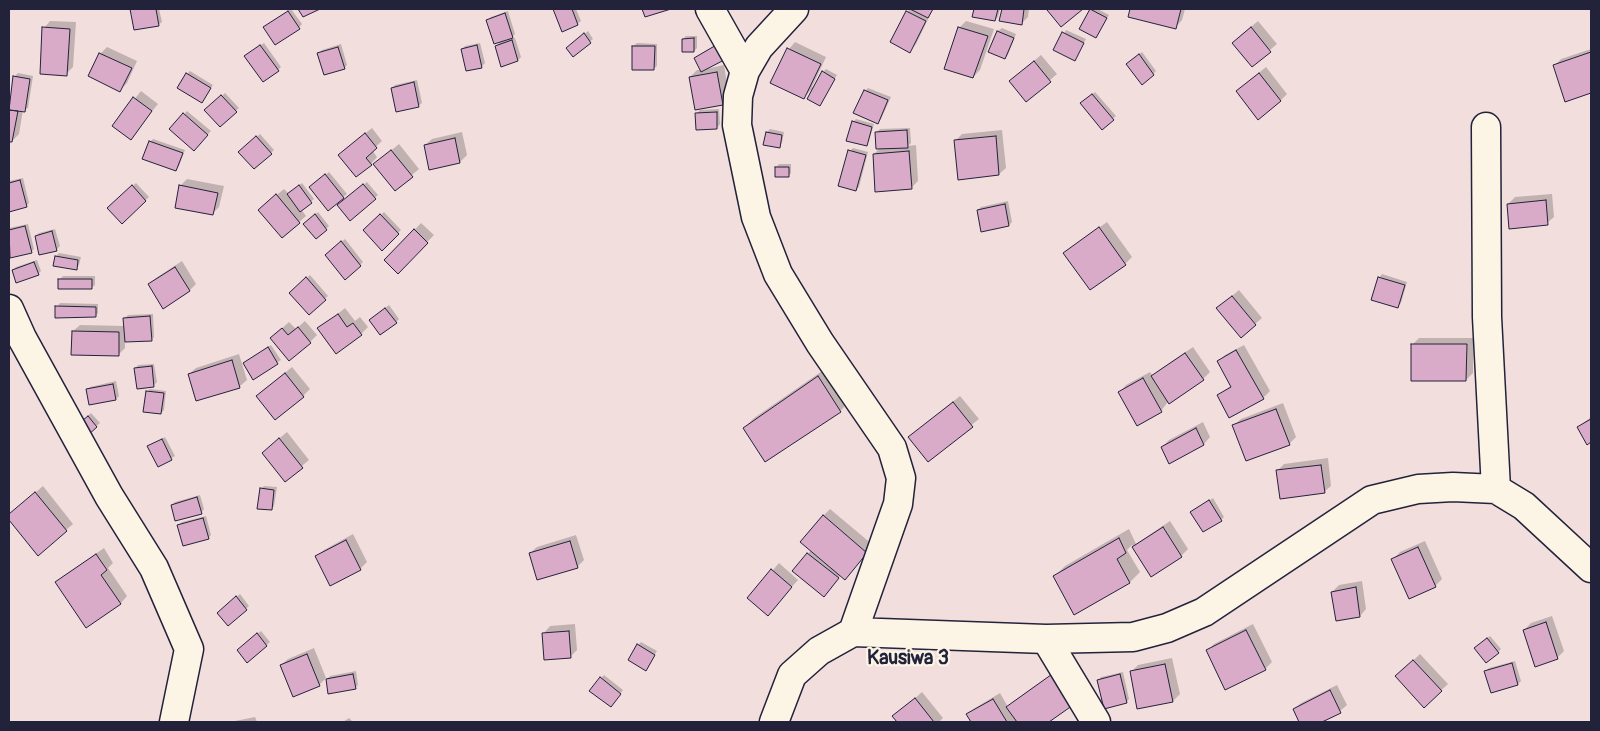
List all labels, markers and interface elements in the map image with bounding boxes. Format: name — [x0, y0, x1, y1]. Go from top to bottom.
district label: Kausiwa 3 — [867, 647, 949, 671]

